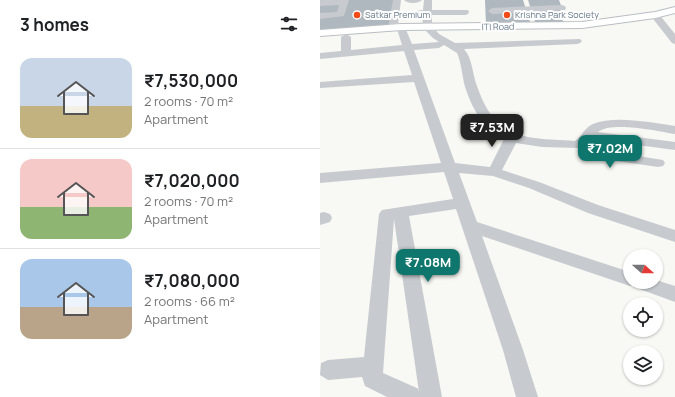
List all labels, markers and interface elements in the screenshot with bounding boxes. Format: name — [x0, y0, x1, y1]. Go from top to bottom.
place label: Satkar Premium — [365, 8, 430, 21]
place label: Krishna Park Society — [515, 8, 599, 21]
marker: Satkar Premium — [352, 10, 362, 20]
marker: Krishna Park Society — [502, 10, 512, 20]
text: 3 homes — [20, 13, 89, 36]
icon: filters — [278, 13, 300, 35]
street label: ITI Road — [482, 20, 514, 33]
text: ₹7,530,000 — [144, 69, 238, 92]
icon: home — [52, 74, 100, 122]
text: 2 rooms · 70 m² — [144, 92, 233, 110]
text: Apartment — [144, 110, 208, 128]
pin: ₹7.53M — [459, 114, 525, 148]
text: ₹7.53M — [470, 118, 515, 136]
pin: ₹7.02M — [577, 135, 643, 169]
text: ₹7.02M — [587, 139, 633, 157]
text: ₹7,020,000 — [144, 169, 240, 192]
icon: home — [52, 175, 100, 223]
text: 2 rooms · 70 m² — [144, 192, 233, 210]
text: Apartment — [144, 210, 208, 228]
pin: ₹7.08M — [395, 249, 461, 283]
north arrow — [623, 249, 663, 289]
map controls — [623, 249, 663, 385]
text: ₹7.08M — [405, 253, 451, 271]
text: ₹7,080,000 — [144, 269, 240, 292]
icon: home — [52, 275, 100, 323]
text: 2 rooms · 66 m² — [144, 292, 235, 310]
button: locate — [623, 297, 663, 337]
text: Apartment — [144, 310, 208, 328]
button: layers — [623, 345, 663, 385]

